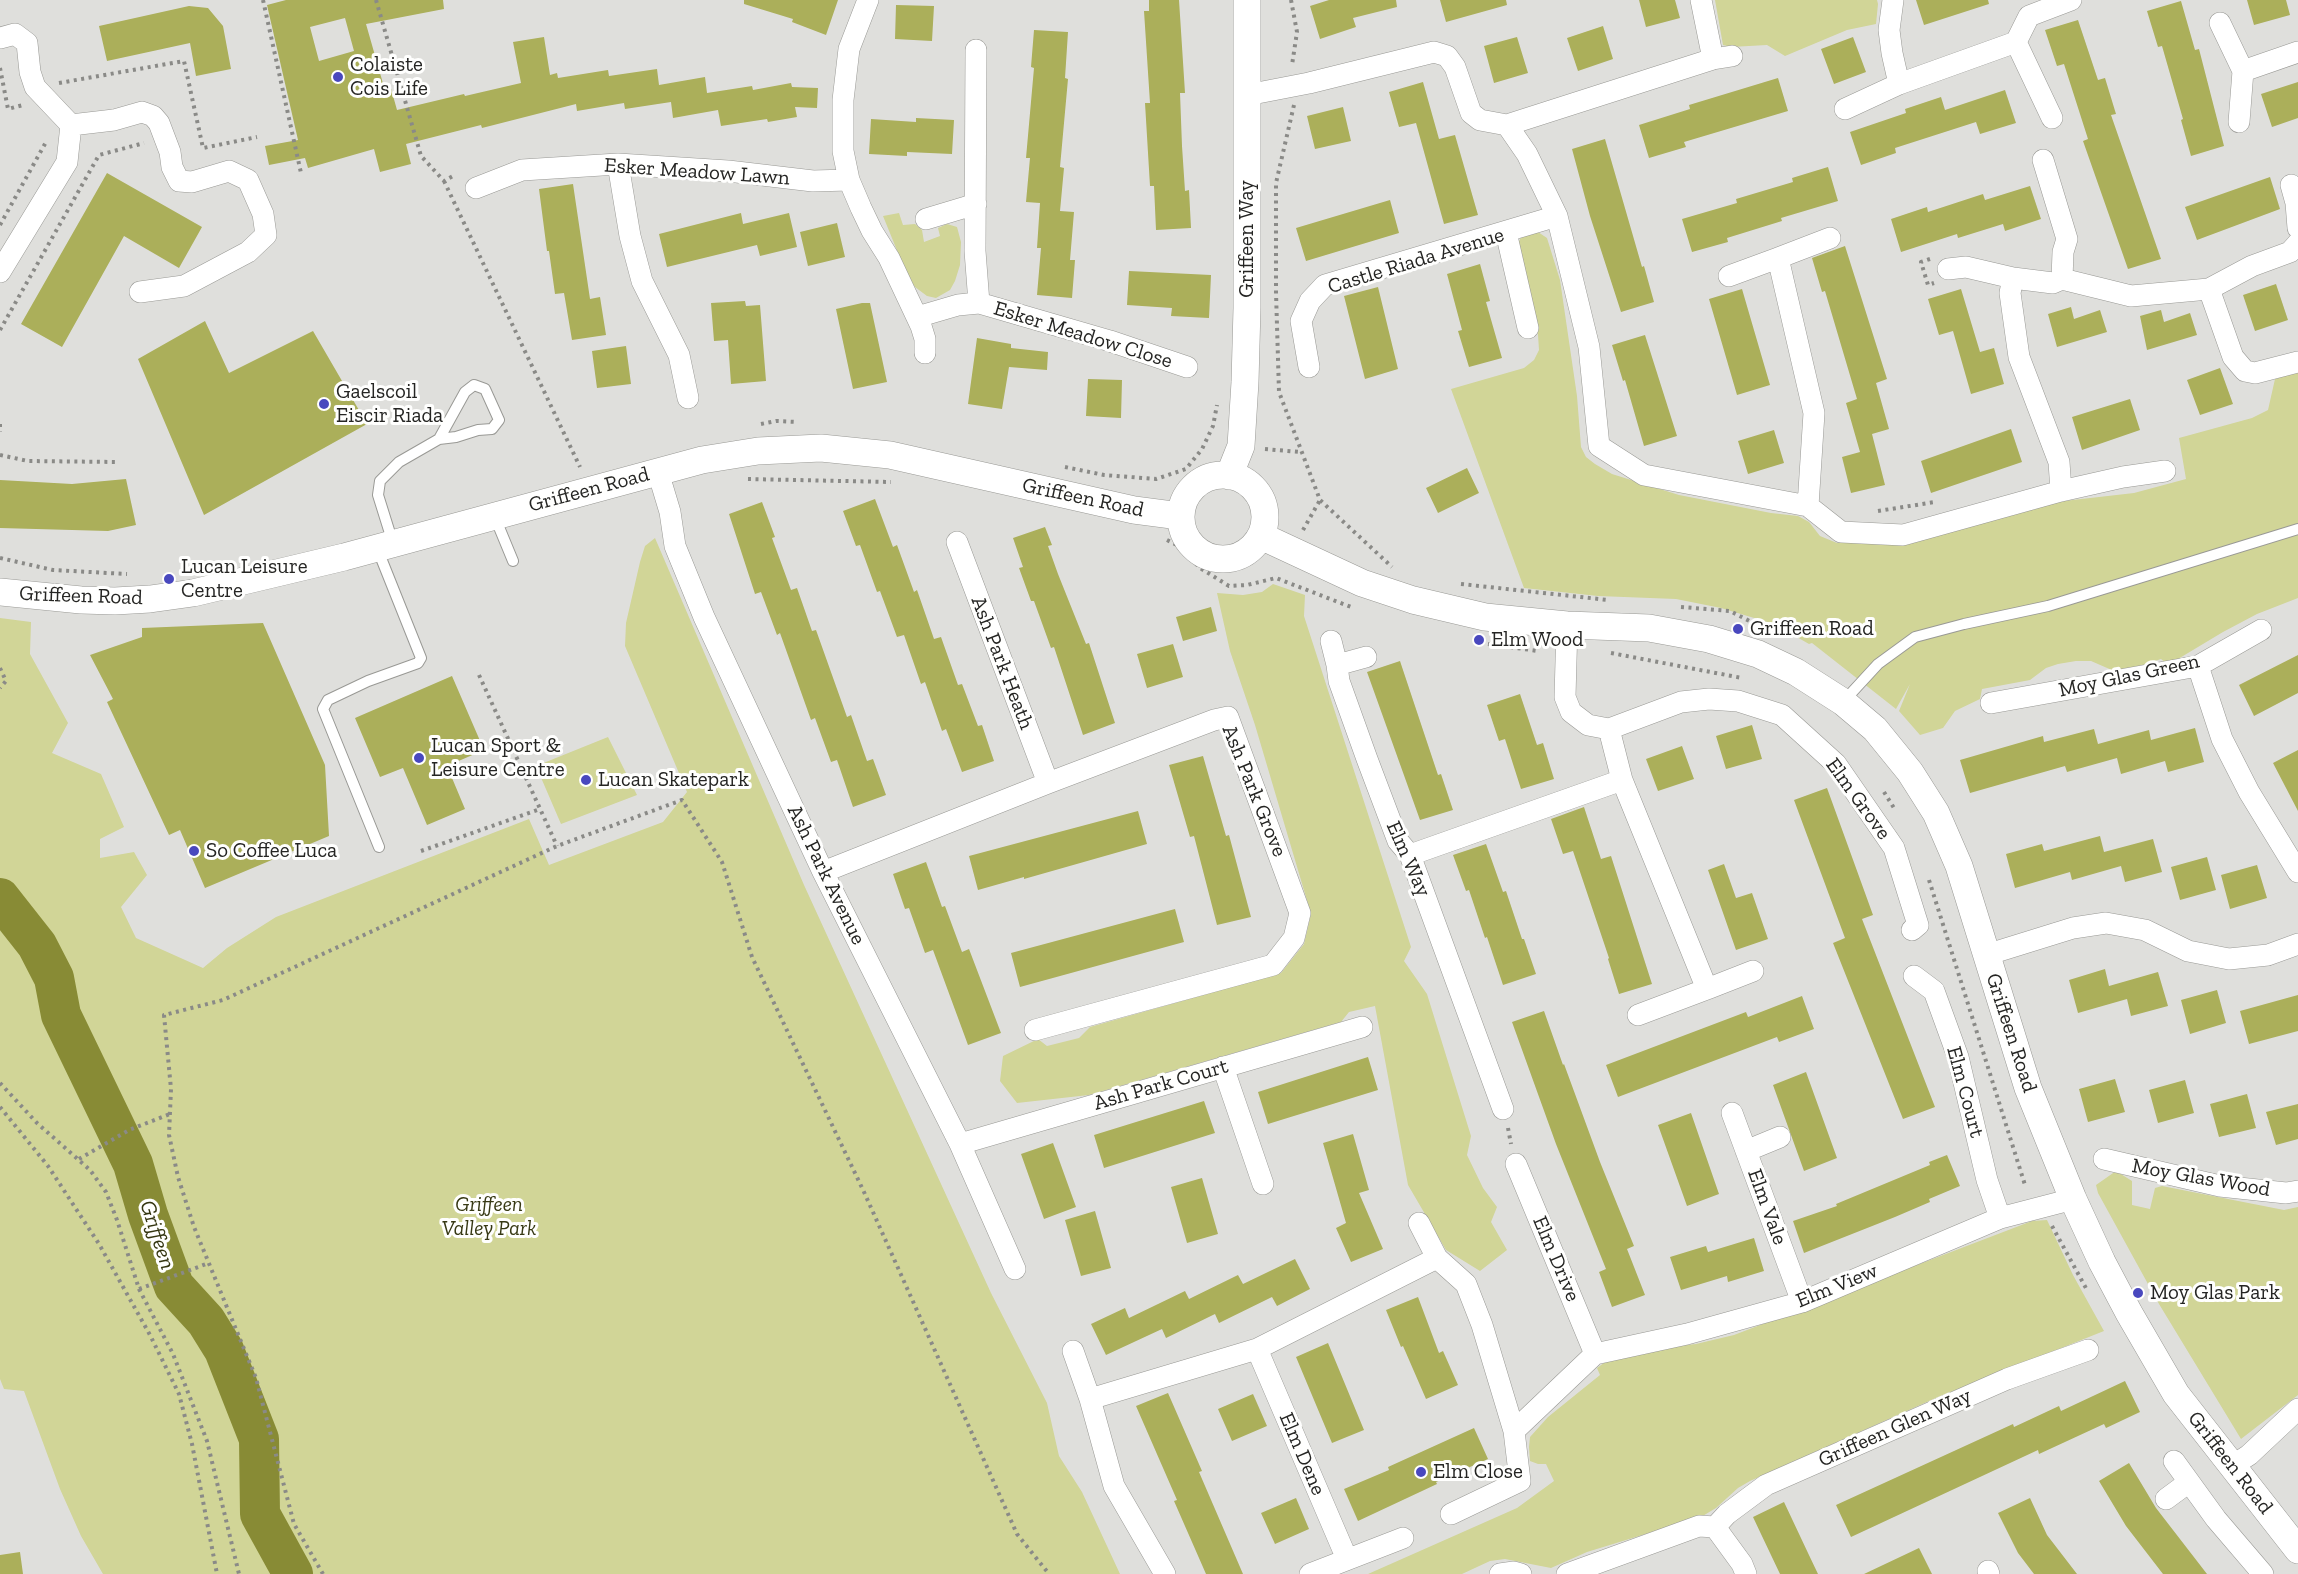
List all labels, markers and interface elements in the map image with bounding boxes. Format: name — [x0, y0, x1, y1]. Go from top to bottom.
place label: Colaiste Cois Life — [350, 52, 428, 102]
marker: Colaiste Cois Life — [331, 70, 345, 84]
street label: Esker Meadow Lawn — [603, 153, 791, 191]
street label: Griffeen Way — [1234, 180, 1260, 298]
street label: Castle Riada Avenue — [1325, 222, 1507, 300]
street label: Esker Meadow Close — [991, 296, 1175, 374]
place label: Gaelscoil Eiscir Riada — [336, 379, 443, 429]
marker: Gaelscoil Eiscir Riada — [317, 397, 331, 411]
street label: Griffeen Road — [526, 462, 652, 518]
street label: Griffeen Road — [1020, 473, 1146, 523]
place label: Lucan Leisure Centre — [181, 554, 308, 604]
marker: Lucan Leisure Centre — [162, 572, 176, 586]
street label: Griffeen Road — [19, 581, 143, 611]
street label: Ash Park Heath — [965, 593, 1039, 733]
place label: Griffeen Road — [1750, 616, 1874, 642]
marker: Griffeen Road — [1731, 622, 1745, 636]
place label: Elm Wood — [1491, 627, 1584, 653]
marker: Elm Wood — [1472, 633, 1486, 647]
street label: Moy Glas Green — [2056, 649, 2202, 703]
street label: Ash Park Grove — [1216, 721, 1292, 861]
place label: Lucan Sport & Leisure Centre — [431, 733, 565, 783]
marker: Lucan Sport & Leisure Centre — [412, 751, 426, 765]
street label: Elm Grove — [1820, 753, 1896, 845]
place label: Lucan Skatepark — [598, 767, 749, 793]
marker: Lucan Skatepark — [579, 773, 593, 787]
street label: Ash Park Avenue — [781, 801, 871, 949]
street label: Elm Way — [1380, 817, 1436, 901]
place label: So Coffee Luca — [206, 838, 337, 864]
marker: So Coffee Luca — [187, 844, 201, 858]
street label: Griffeen Road — [1980, 970, 2042, 1096]
street label: Elm Court — [1941, 1044, 1989, 1140]
street label: Ash Park Court — [1091, 1054, 1231, 1116]
street label: Moy Glas Wood — [2130, 1153, 2272, 1203]
street label: Elm Vale — [1742, 1166, 1792, 1248]
park label: Griffeen Valley Park — [442, 1192, 536, 1242]
water label: Griffeen — [134, 1197, 180, 1273]
street label: Elm Drive — [1527, 1213, 1585, 1305]
street label: Elm View — [1793, 1258, 1881, 1314]
place label: Moy Glas Park — [2150, 1280, 2280, 1306]
marker: Moy Glas Park — [2131, 1286, 2145, 1300]
street label: Griffeen Glen Way — [1815, 1383, 1975, 1473]
street label: Griffeen Road — [2182, 1407, 2278, 1519]
street label: Elm Dene — [1273, 1409, 1331, 1499]
place label: Elm Close — [1433, 1459, 1523, 1485]
marker: Elm Close — [1414, 1465, 1428, 1479]

